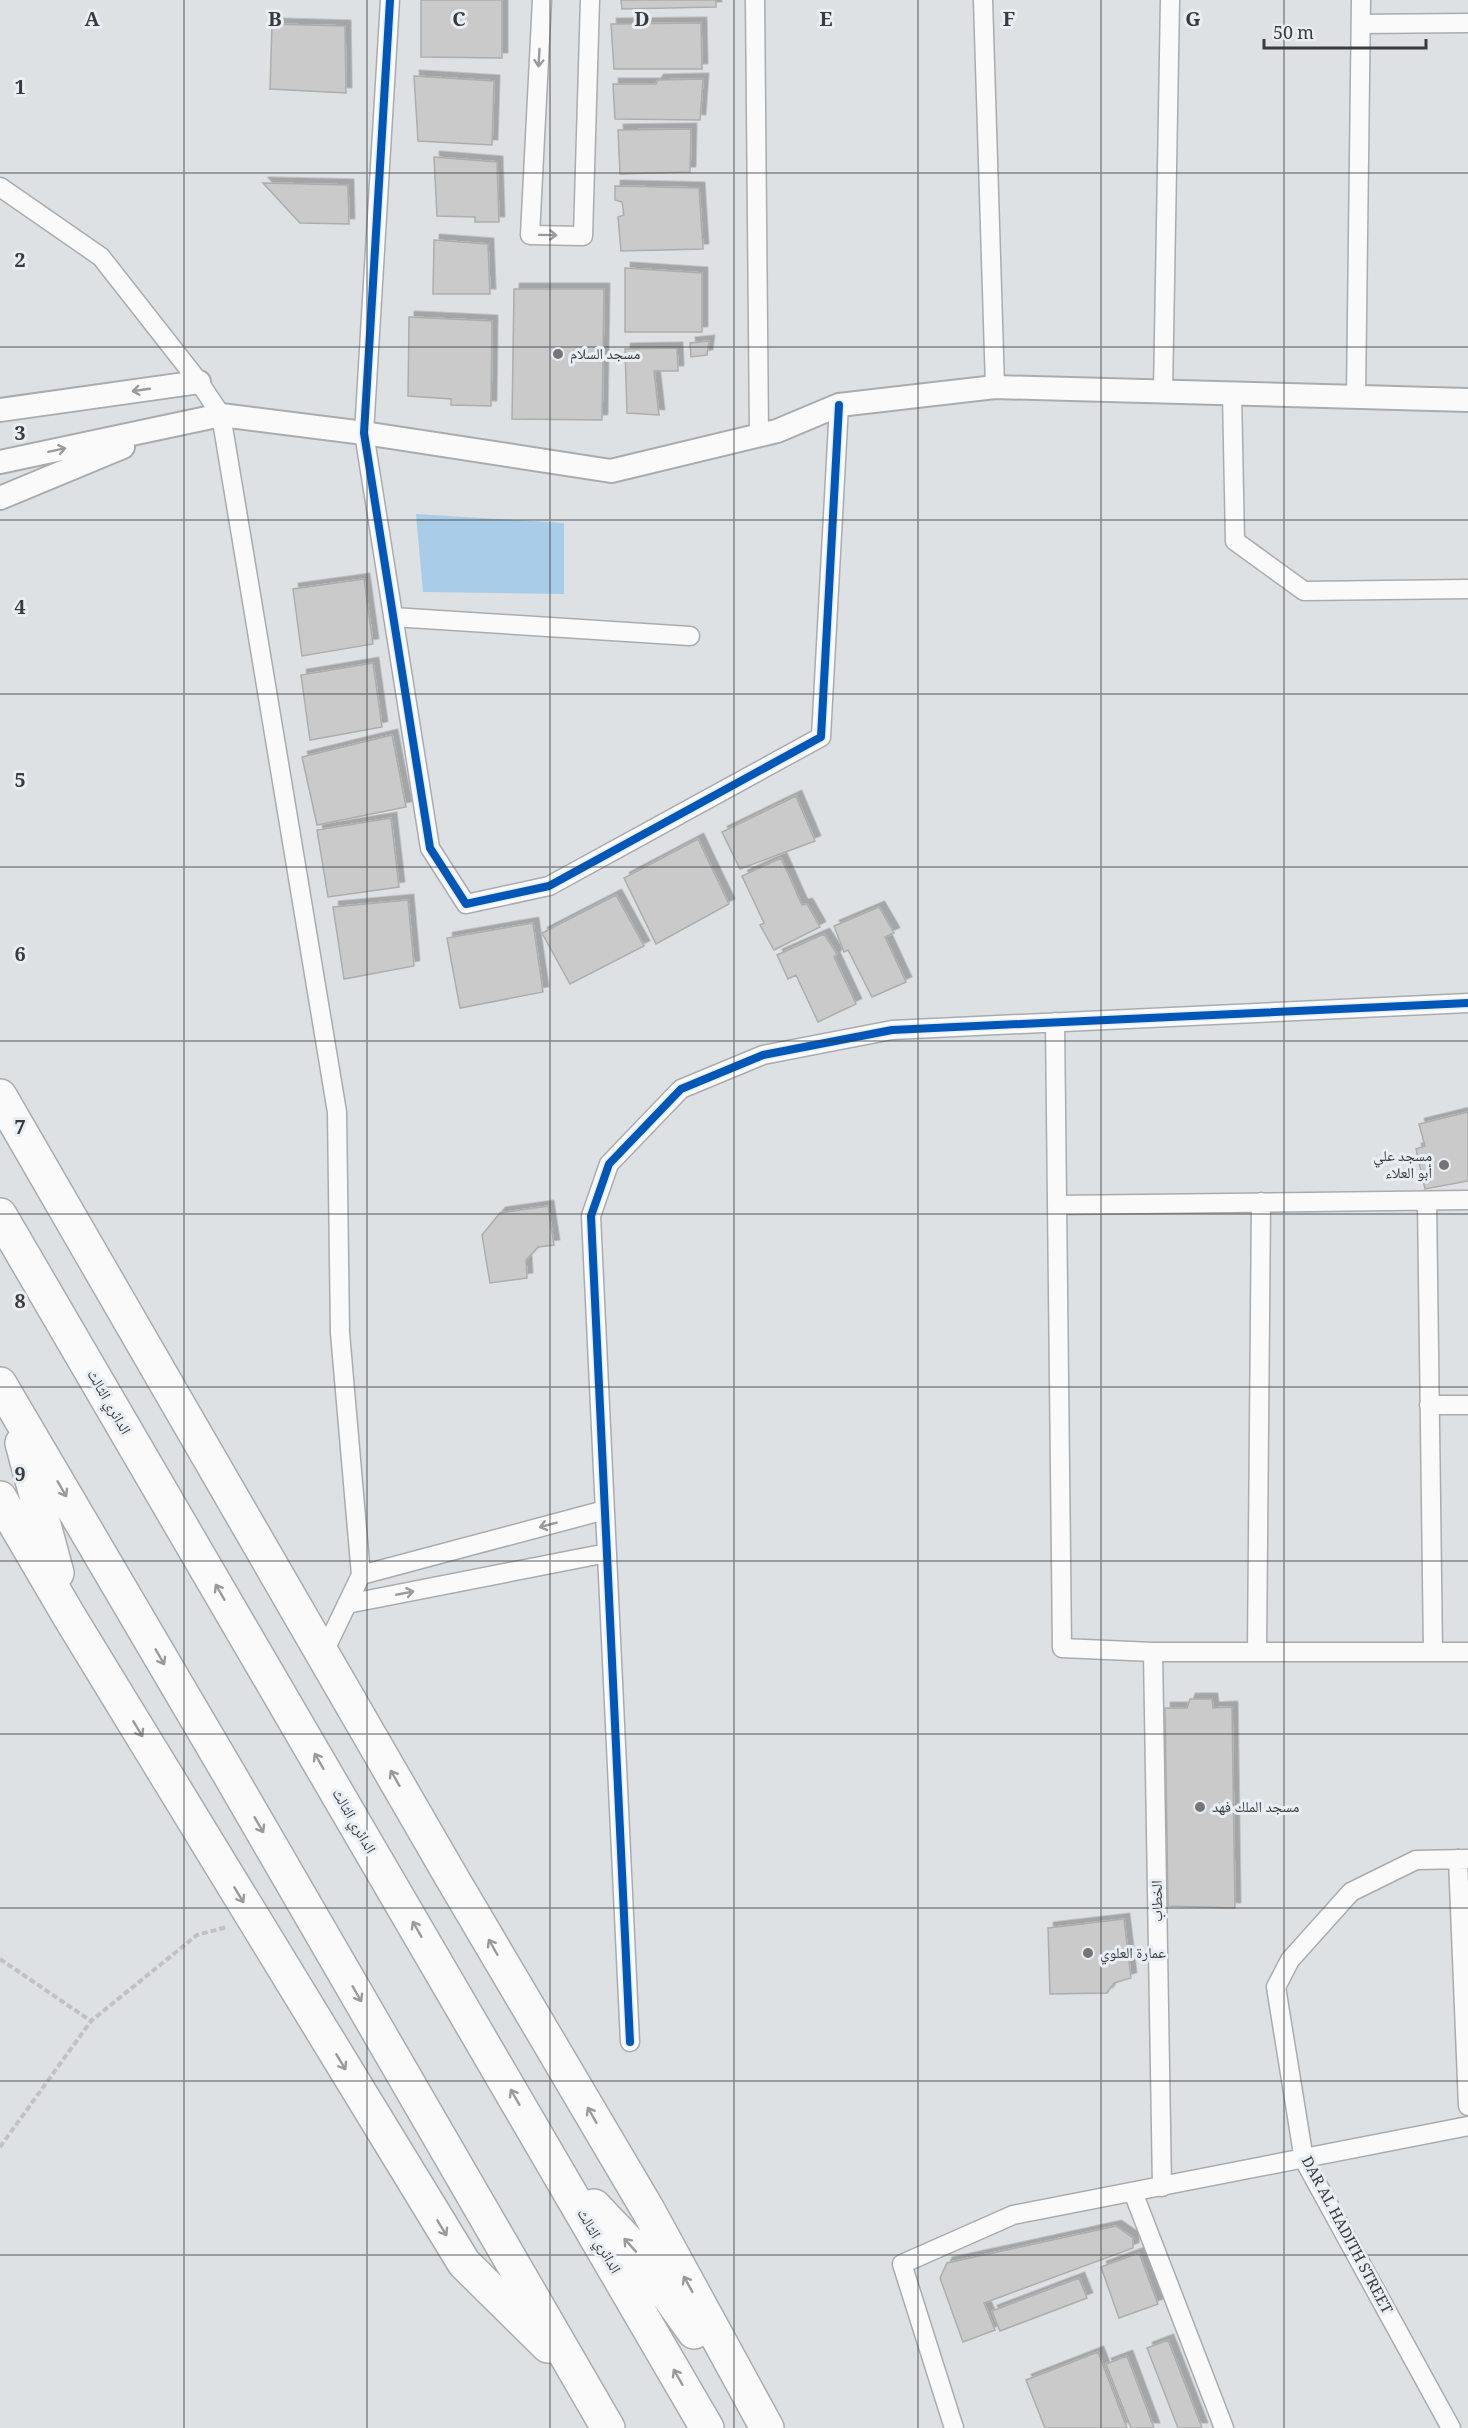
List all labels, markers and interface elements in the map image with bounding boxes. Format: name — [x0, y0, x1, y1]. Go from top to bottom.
text: A — [84, 5, 100, 39]
text: B — [268, 5, 282, 39]
text: C — [452, 5, 466, 39]
text: D — [634, 5, 650, 39]
text: E — [819, 5, 833, 39]
text: F — [1003, 5, 1015, 39]
text: G — [1185, 5, 1201, 39]
scale bar — [1264, 12, 1426, 50]
text: 50 m — [1273, 20, 1314, 50]
one-way arrow — [534, 48, 545, 68]
text: 1 — [14, 73, 26, 107]
one-way arrow — [538, 230, 558, 241]
text: 2 — [14, 246, 26, 280]
place label: مسجد السلام — [570, 343, 641, 369]
marker: مسجد السلام — [551, 347, 565, 361]
one-way arrow — [132, 385, 152, 396]
text: 3 — [14, 419, 26, 453]
one-way arrow — [47, 444, 66, 455]
text: 4 — [14, 593, 26, 627]
text: 5 — [14, 766, 26, 800]
text: 6 — [14, 940, 26, 974]
text: 7 — [14, 1113, 26, 1147]
place label: مسجد علي أبو العلاء — [1373, 1145, 1432, 1188]
marker: مسجد علي أبو العلاء — [1437, 1158, 1451, 1172]
text: 8 — [14, 1287, 26, 1321]
street label: الدائري الثالث — [78, 1365, 136, 1441]
text: 9 — [14, 1460, 26, 1494]
one-way arrow — [56, 1480, 68, 1497]
one-way arrow — [539, 1520, 558, 1531]
one-way arrow — [214, 1584, 226, 1601]
one-way arrow — [395, 1587, 414, 1598]
one-way arrow — [155, 1648, 167, 1665]
one-way arrow — [132, 1720, 144, 1737]
one-way arrow — [312, 1753, 324, 1770]
one-way arrow — [389, 1770, 400, 1788]
street label: الدائري الثالث — [323, 1784, 381, 1860]
place label: مسجد الملك فهد — [1212, 1796, 1299, 1822]
marker: مسجد الملك فهد — [1193, 1800, 1207, 1814]
one-way arrow — [253, 1816, 265, 1833]
street label: الخطاب — [1146, 1880, 1172, 1922]
one-way arrow — [234, 1886, 246, 1903]
one-way arrow — [411, 1921, 423, 1938]
one-way arrow — [487, 1939, 499, 1956]
place label: عمارة العلوي — [1100, 1942, 1166, 1968]
marker: عمارة العلوي — [1081, 1946, 1095, 1960]
one-way arrow — [351, 1985, 363, 2002]
one-way arrow — [334, 2053, 347, 2070]
one-way arrow — [509, 2089, 521, 2106]
one-way arrow — [585, 2107, 597, 2124]
street label: DAR AL HADITH STREET — [1293, 2152, 1398, 2320]
street label: الدائري الثالث — [568, 2204, 626, 2280]
one-way arrow — [437, 2219, 449, 2236]
one-way arrow — [623, 2238, 637, 2253]
one-way arrow — [682, 2276, 693, 2294]
one-way arrow — [672, 2369, 684, 2386]

